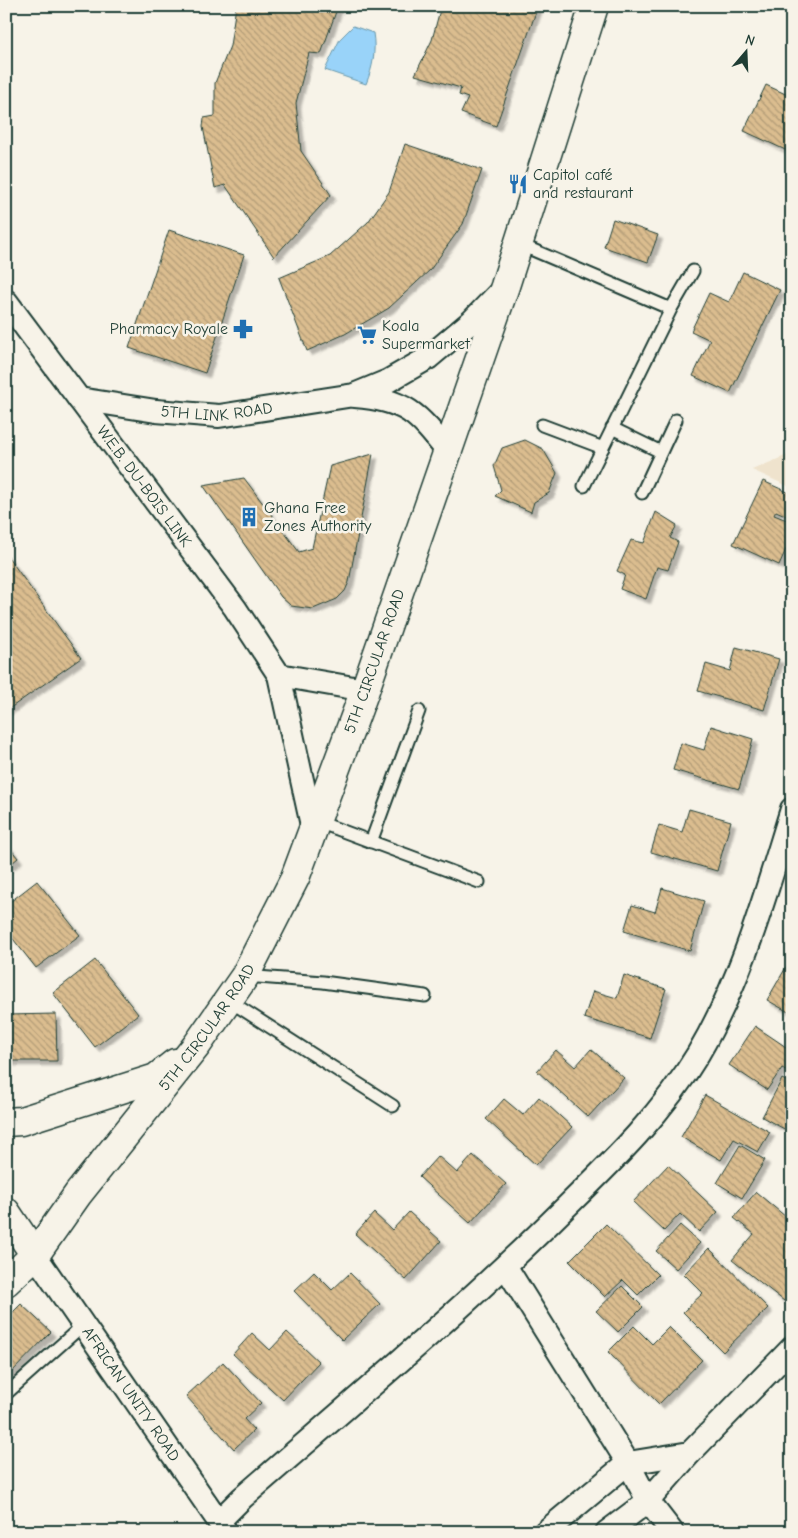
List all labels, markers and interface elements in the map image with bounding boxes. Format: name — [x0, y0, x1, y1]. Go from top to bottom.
north arrow — [720, 28, 770, 78]
text: N — [743, 31, 757, 50]
place label: Capitol café and restaurant — [533, 166, 633, 202]
restaurant icon: Capitol café and restaurant — [507, 173, 529, 195]
place label: Koala Supermarket — [382, 317, 470, 353]
pharmacy icon: Pharmacy Royale — [232, 318, 254, 340]
place label: Pharmacy Royale — [110, 320, 228, 338]
supermarket icon: Koala Supermarket — [356, 324, 378, 346]
street label: 5TH LINK ROAD — [160, 399, 274, 425]
street label: W.E.B. DU-BOIS LINK — [93, 422, 195, 550]
place label: Ghana Free Zones Authority — [264, 499, 372, 535]
building icon: Ghana Free Zones Authority — [238, 506, 260, 528]
street label: 5TH CIRCULAR ROAD — [341, 587, 408, 736]
street label: 5TH CIRCULAR ROAD — [155, 961, 258, 1094]
street label: AFRICAN UNITY ROAD — [78, 1323, 184, 1465]

